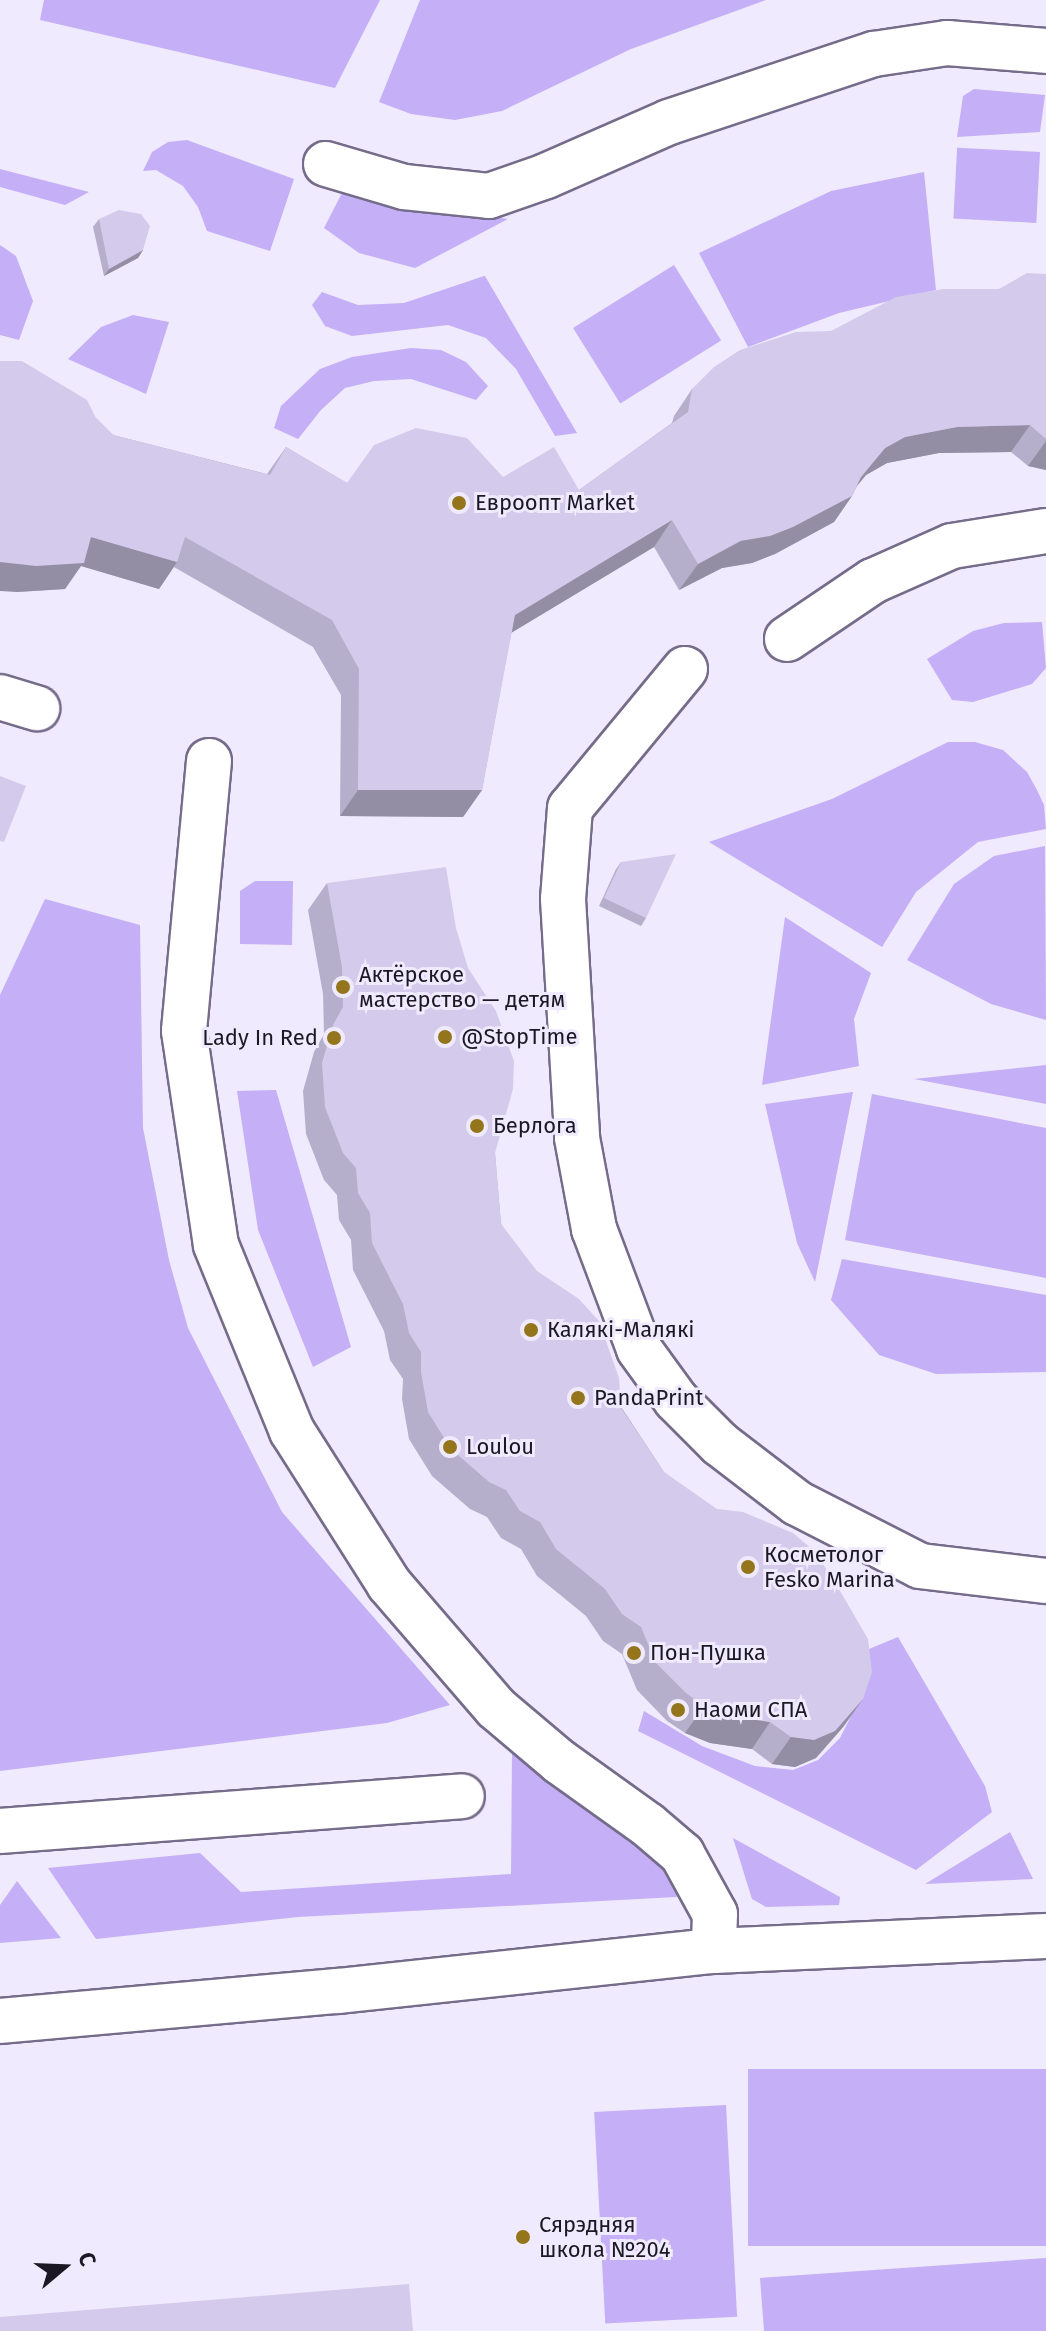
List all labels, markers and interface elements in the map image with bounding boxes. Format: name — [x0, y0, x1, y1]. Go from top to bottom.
place label: Евроопт Market — [475, 490, 635, 516]
marker: Евроопт Market — [450, 494, 468, 512]
place label: Актёрское мастерство — детям — [359, 961, 565, 1012]
marker: Актёрское мастерство — детям — [334, 978, 352, 996]
place label: @StopTime — [461, 1024, 577, 1050]
place label: Lady In Red — [202, 1025, 318, 1051]
marker: @StopTime — [436, 1028, 454, 1046]
marker: Lady In Red — [325, 1029, 343, 1047]
place label: Берлога — [493, 1113, 577, 1139]
marker: Берлога — [468, 1117, 486, 1135]
place label: Калякі-Малякі — [547, 1317, 695, 1343]
marker: Калякі-Малякі — [522, 1321, 540, 1339]
place label: PandaPrint — [594, 1385, 703, 1411]
marker: PandaPrint — [569, 1389, 587, 1407]
place label: Loulou — [466, 1434, 534, 1460]
marker: Loulou — [441, 1438, 459, 1456]
place label: Косметолог Fesko Marina — [764, 1541, 895, 1592]
marker: Косметолог Fesko Marina — [739, 1558, 757, 1576]
place label: Пон-Пушка — [650, 1640, 766, 1666]
marker: Пон-Пушка — [625, 1644, 643, 1662]
place label: Наоми СПА — [694, 1697, 807, 1723]
marker: Наоми СПА — [669, 1701, 687, 1719]
place label: Сярэдняя школа №204 — [539, 2211, 670, 2262]
north arrow — [24, 2227, 104, 2307]
marker: Сярэдняя школа №204 — [514, 2228, 532, 2246]
text: С — [72, 2249, 102, 2269]

